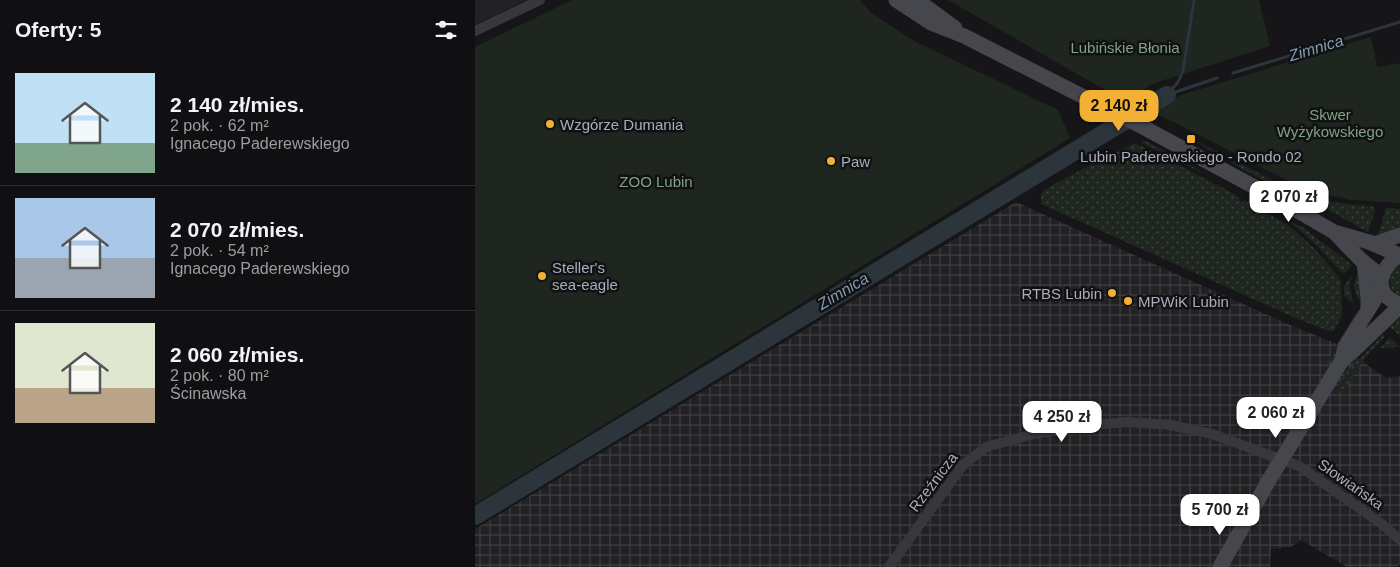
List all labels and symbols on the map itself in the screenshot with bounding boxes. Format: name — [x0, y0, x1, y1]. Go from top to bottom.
water label: Zimnica — [1286, 32, 1345, 65]
park label: Lubińskie Błonia — [1070, 39, 1180, 56]
pin: 2 140 zł — [1067, 90, 1171, 132]
park label: Skwer Wyżykowskiego — [1277, 106, 1383, 140]
place label: Wzgórze Dumania — [560, 116, 684, 133]
marker: Wzgórze Dumania — [544, 118, 556, 130]
marker: Lubin Paderewskiego - Rondo 02 — [1185, 133, 1197, 145]
place label: Lubin Paderewskiego - Rondo 02 — [1080, 148, 1302, 165]
place label: Paw — [841, 153, 870, 170]
marker: Paw — [825, 155, 837, 167]
park label: ZOO Lubin — [619, 173, 693, 190]
pin: 2 070 zł — [1237, 180, 1341, 223]
place label: Steller's sea-eagle — [552, 259, 618, 293]
water label: Zimnica — [814, 269, 871, 313]
marker: Steller's sea-eagle — [536, 270, 548, 282]
place label: RTBS Lubin — [1021, 285, 1102, 302]
marker: RTBS Lubin — [1106, 287, 1118, 299]
place label: MPWiK Lubin — [1138, 293, 1229, 310]
marker: MPWiK Lubin — [1122, 295, 1134, 307]
pin: 2 060 zł — [1224, 396, 1328, 439]
pin: 4 250 zł — [1010, 400, 1114, 443]
street label: Rzeźnicza — [905, 449, 961, 515]
street label: Słowiańska — [1315, 455, 1387, 513]
pin: 5 700 zł — [1168, 494, 1272, 536]

